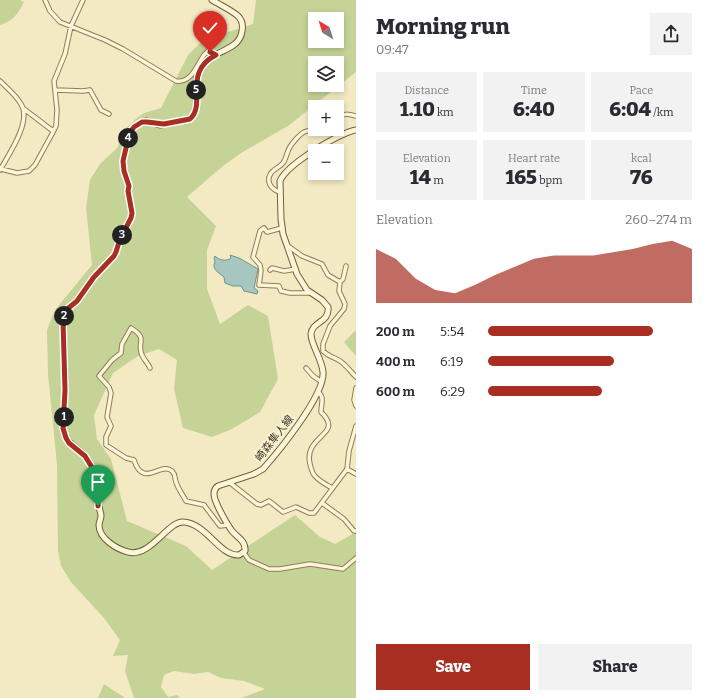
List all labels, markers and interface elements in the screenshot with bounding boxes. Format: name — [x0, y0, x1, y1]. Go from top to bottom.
pin — [193, 11, 227, 52]
north arrow — [308, 12, 344, 48]
map controls — [308, 12, 344, 180]
text: Morning run — [376, 13, 509, 40]
button: share — [650, 13, 692, 55]
icon: check — [199, 17, 221, 39]
text: 09:47 — [376, 42, 409, 57]
button: layers — [308, 56, 344, 92]
pin: 5 — [186, 80, 206, 100]
text: 5 — [193, 83, 199, 96]
text: Distance — [404, 84, 449, 97]
text: Time — [521, 84, 547, 97]
text: Pace — [629, 84, 653, 97]
text: 1.10 — [400, 97, 435, 121]
text: 6:40 — [513, 97, 555, 121]
text: 6:04 — [609, 97, 651, 121]
button: + — [308, 100, 344, 136]
text: km — [435, 106, 454, 119]
text: /km — [651, 106, 673, 119]
pin: 4 — [118, 128, 138, 148]
text: 4 — [125, 131, 131, 144]
button: − — [308, 144, 344, 180]
text: Elevation — [403, 152, 451, 165]
text: Heart rate — [508, 152, 560, 165]
text: kcal — [631, 152, 652, 165]
text: 14 — [410, 165, 431, 189]
text: 165 — [505, 165, 537, 189]
text: 76 — [630, 165, 653, 189]
text: m — [431, 174, 444, 187]
text: bpm — [537, 174, 563, 187]
text: Elevation — [376, 212, 433, 227]
text: 260–274 m — [625, 212, 692, 227]
pin: 3 — [112, 225, 132, 245]
text: 3 — [119, 228, 125, 241]
pin: 2 — [54, 306, 74, 326]
text: 2 — [61, 309, 67, 322]
text: 200 m — [376, 324, 415, 339]
text: 5:54 — [440, 324, 464, 339]
text: 400 m — [376, 354, 415, 369]
text: 6:19 — [440, 354, 463, 369]
text: 600 m — [376, 384, 415, 399]
text: 6:29 — [440, 384, 465, 399]
pin: 1 — [54, 407, 74, 427]
text: 1 — [62, 410, 66, 423]
street label: 崎森隼人線 — [252, 413, 296, 464]
pin — [81, 465, 115, 506]
icon: arrive — [87, 471, 109, 493]
button: Save — [376, 644, 530, 690]
button: Share — [538, 644, 692, 690]

